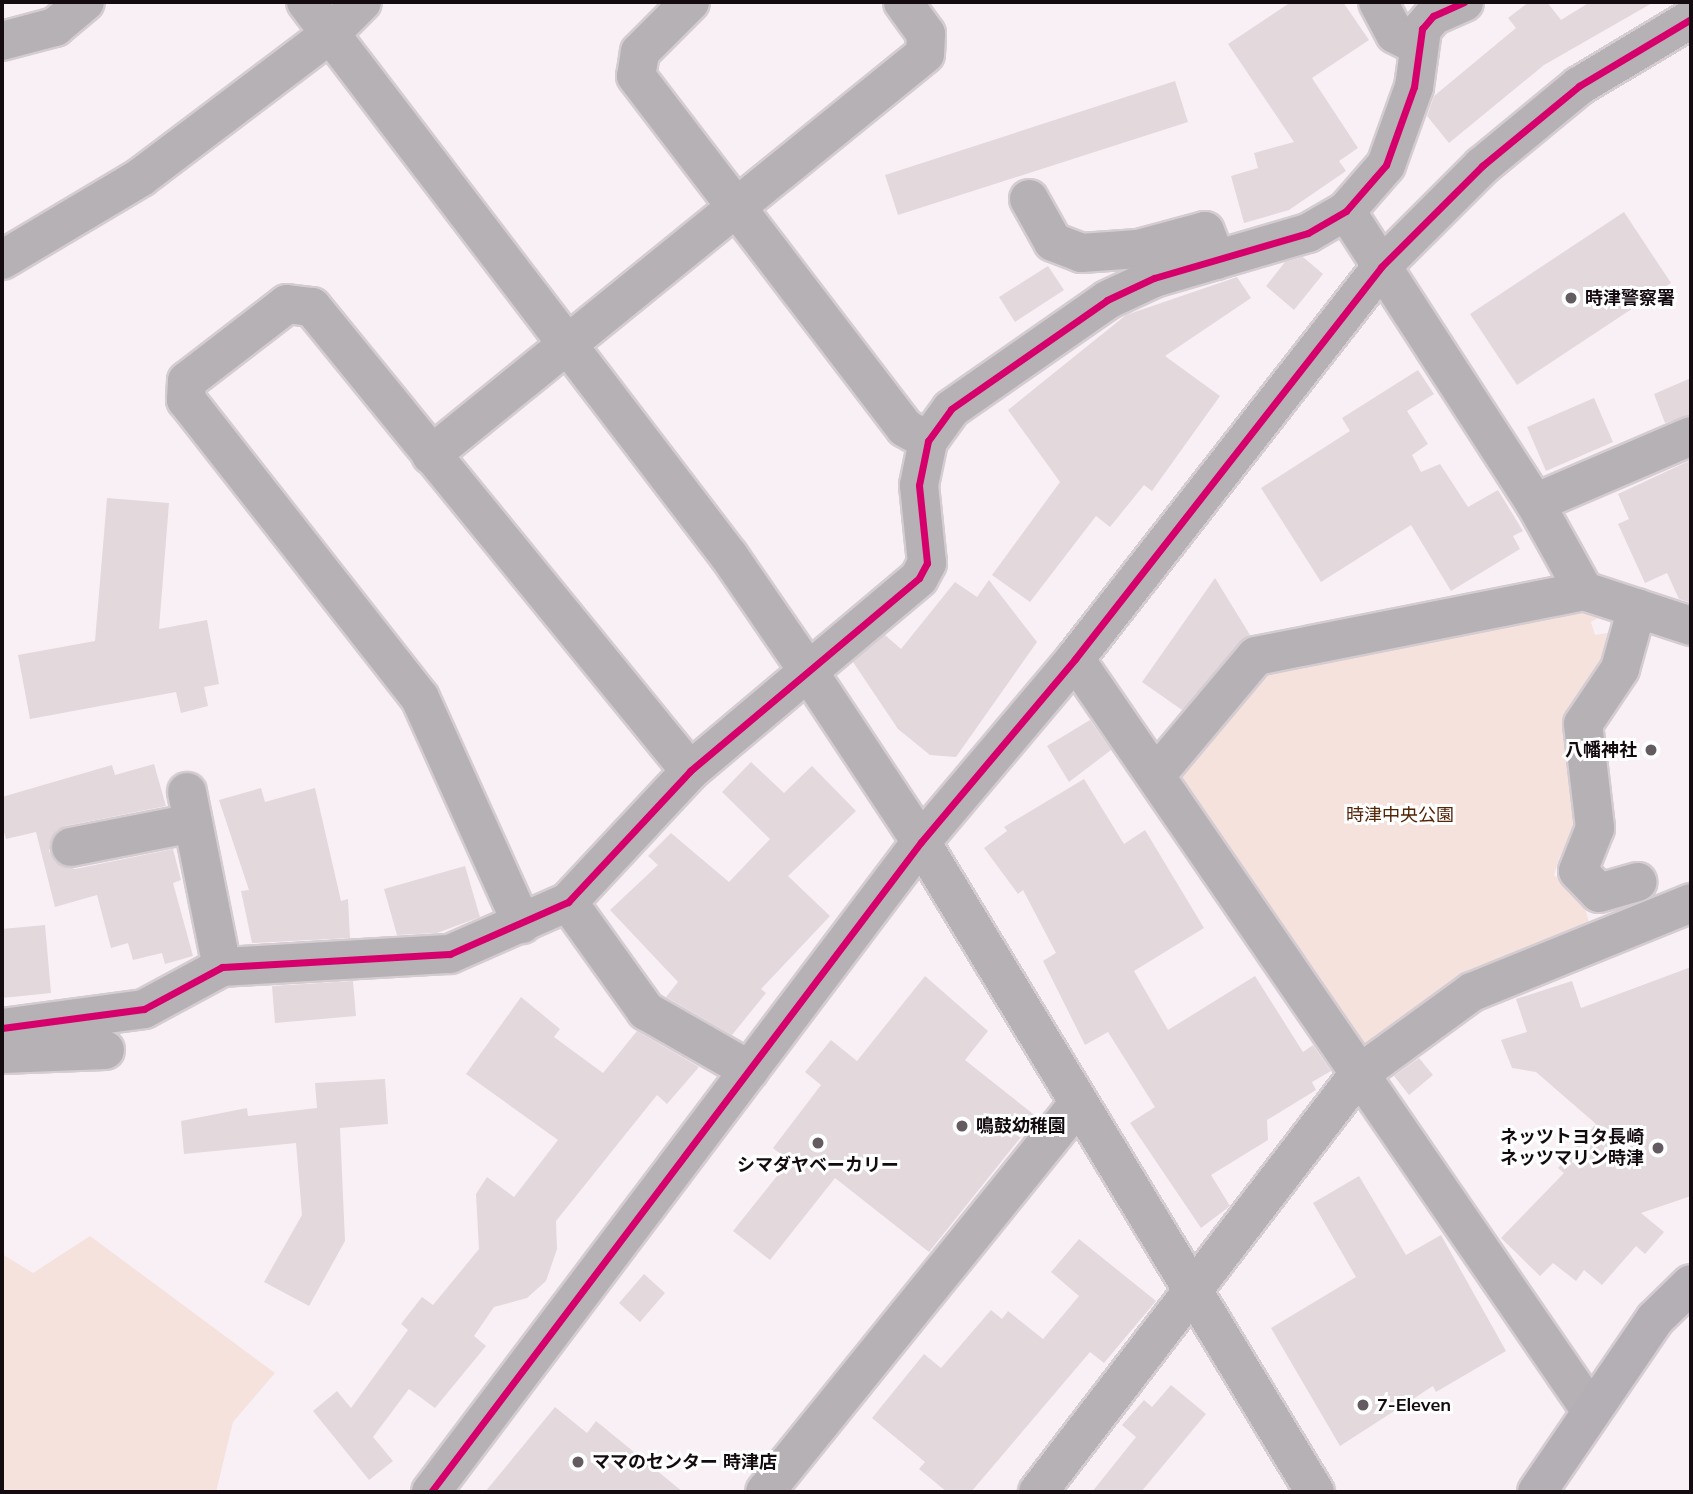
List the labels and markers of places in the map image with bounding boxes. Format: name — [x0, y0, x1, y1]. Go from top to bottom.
place label: 時津警察署 — [1585, 287, 1675, 309]
marker: 時津警察署 — [1563, 290, 1579, 306]
place label: 八幡神社 — [1565, 739, 1637, 761]
marker: 八幡神社 — [1643, 742, 1659, 758]
place label: 鳴鼓幼稚園 — [976, 1115, 1066, 1137]
marker: 鳴鼓幼稚園 — [954, 1118, 970, 1134]
place label: ネッツトヨタ長崎 ネッツマリン時津 — [1500, 1127, 1644, 1170]
marker: シマダヤベーカリー — [810, 1135, 826, 1151]
marker: ネッツトヨタ長崎 ネッツマリン時津 — [1650, 1140, 1666, 1156]
place label: シマダヤベーカリー — [737, 1154, 899, 1176]
place label: 7-Eleven — [1377, 1394, 1451, 1416]
marker: 7-Eleven — [1355, 1397, 1371, 1413]
place label: ママのセンター 時津店 — [592, 1451, 777, 1473]
marker: ママのセンター 時津店 — [570, 1454, 586, 1470]

